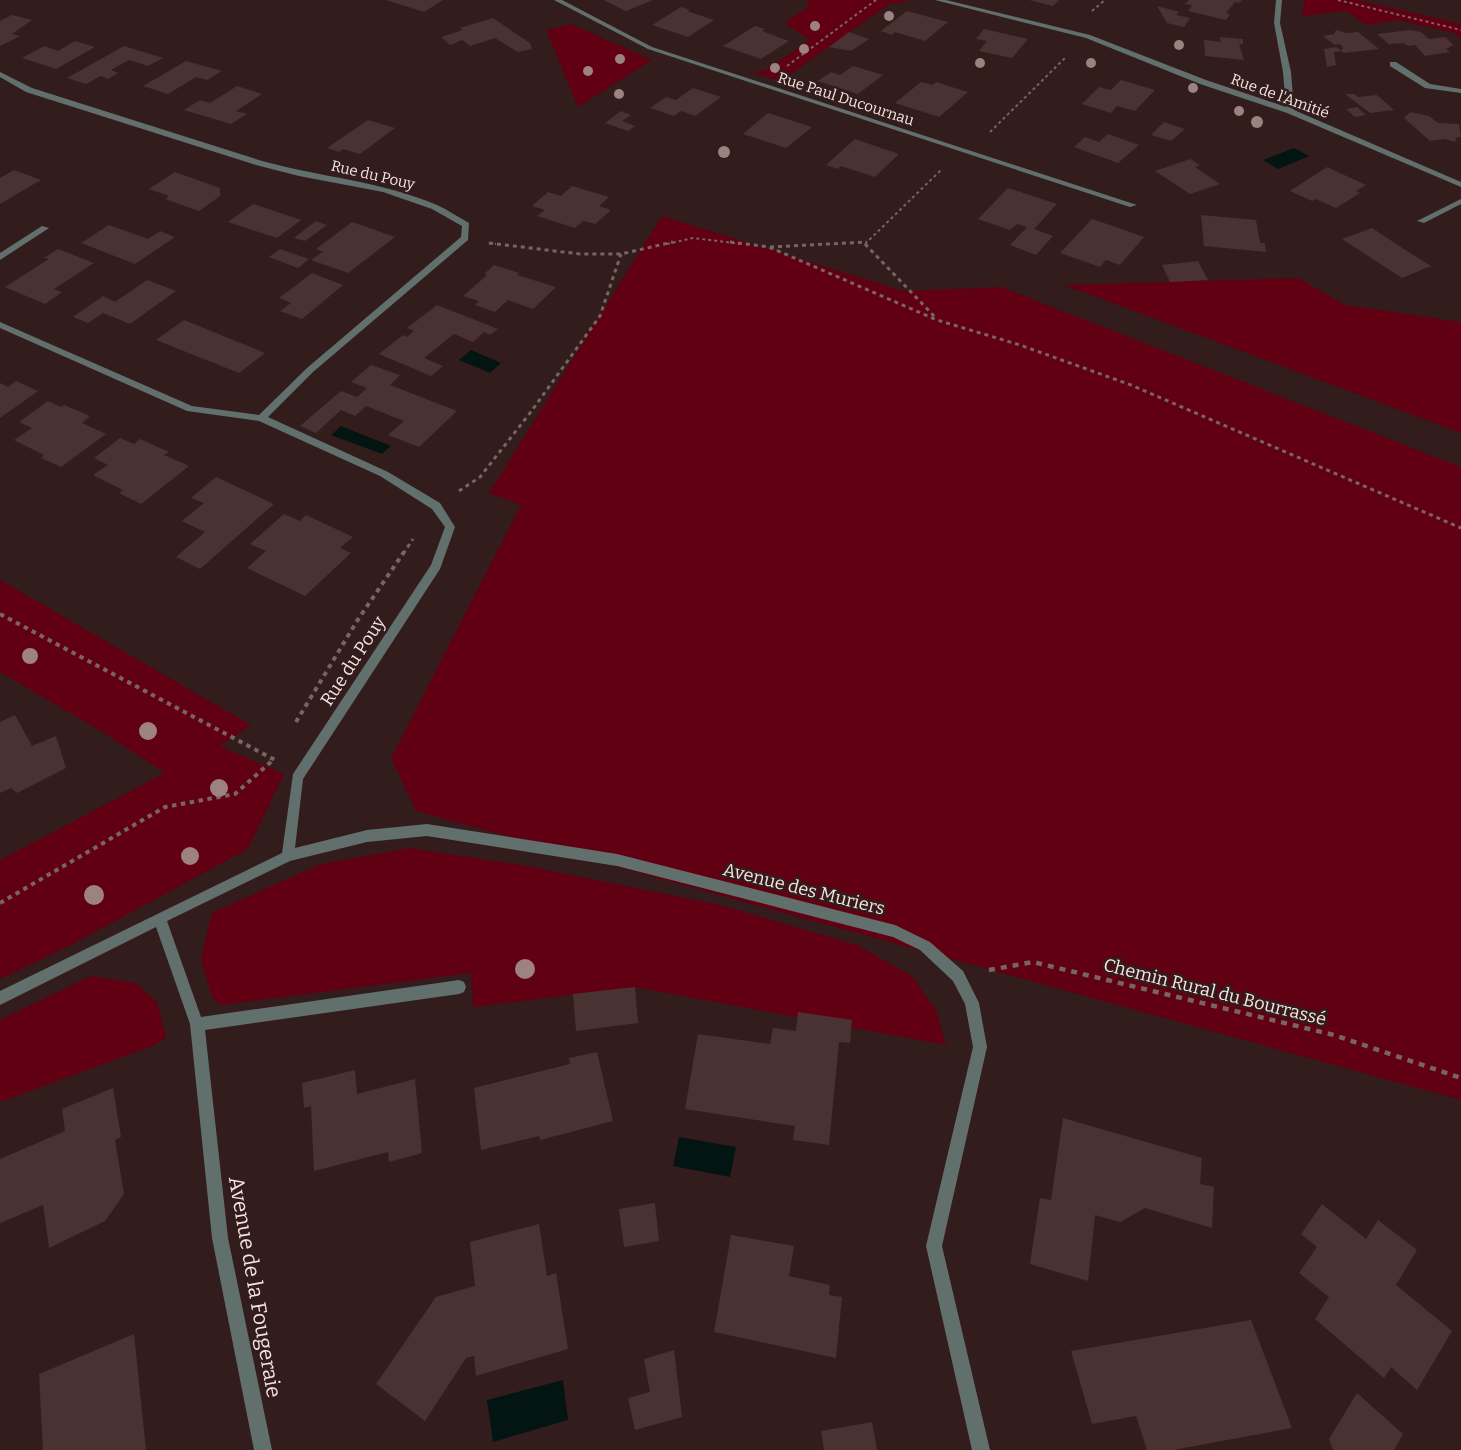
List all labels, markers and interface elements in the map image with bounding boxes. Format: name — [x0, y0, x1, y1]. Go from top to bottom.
street label: Rue Paul Ducournau — [776, 68, 916, 130]
street label: Rue de l'Amitié — [1228, 70, 1332, 122]
street label: Rue du Pouy — [329, 157, 417, 193]
street label: Rue du Pouy — [316, 612, 390, 710]
street label: Avenue des Muriers — [721, 858, 887, 920]
street label: Chemin Rural du Bourrassé — [1101, 954, 1329, 1030]
street label: Avenue de la Fougeraie — [223, 1174, 287, 1400]

